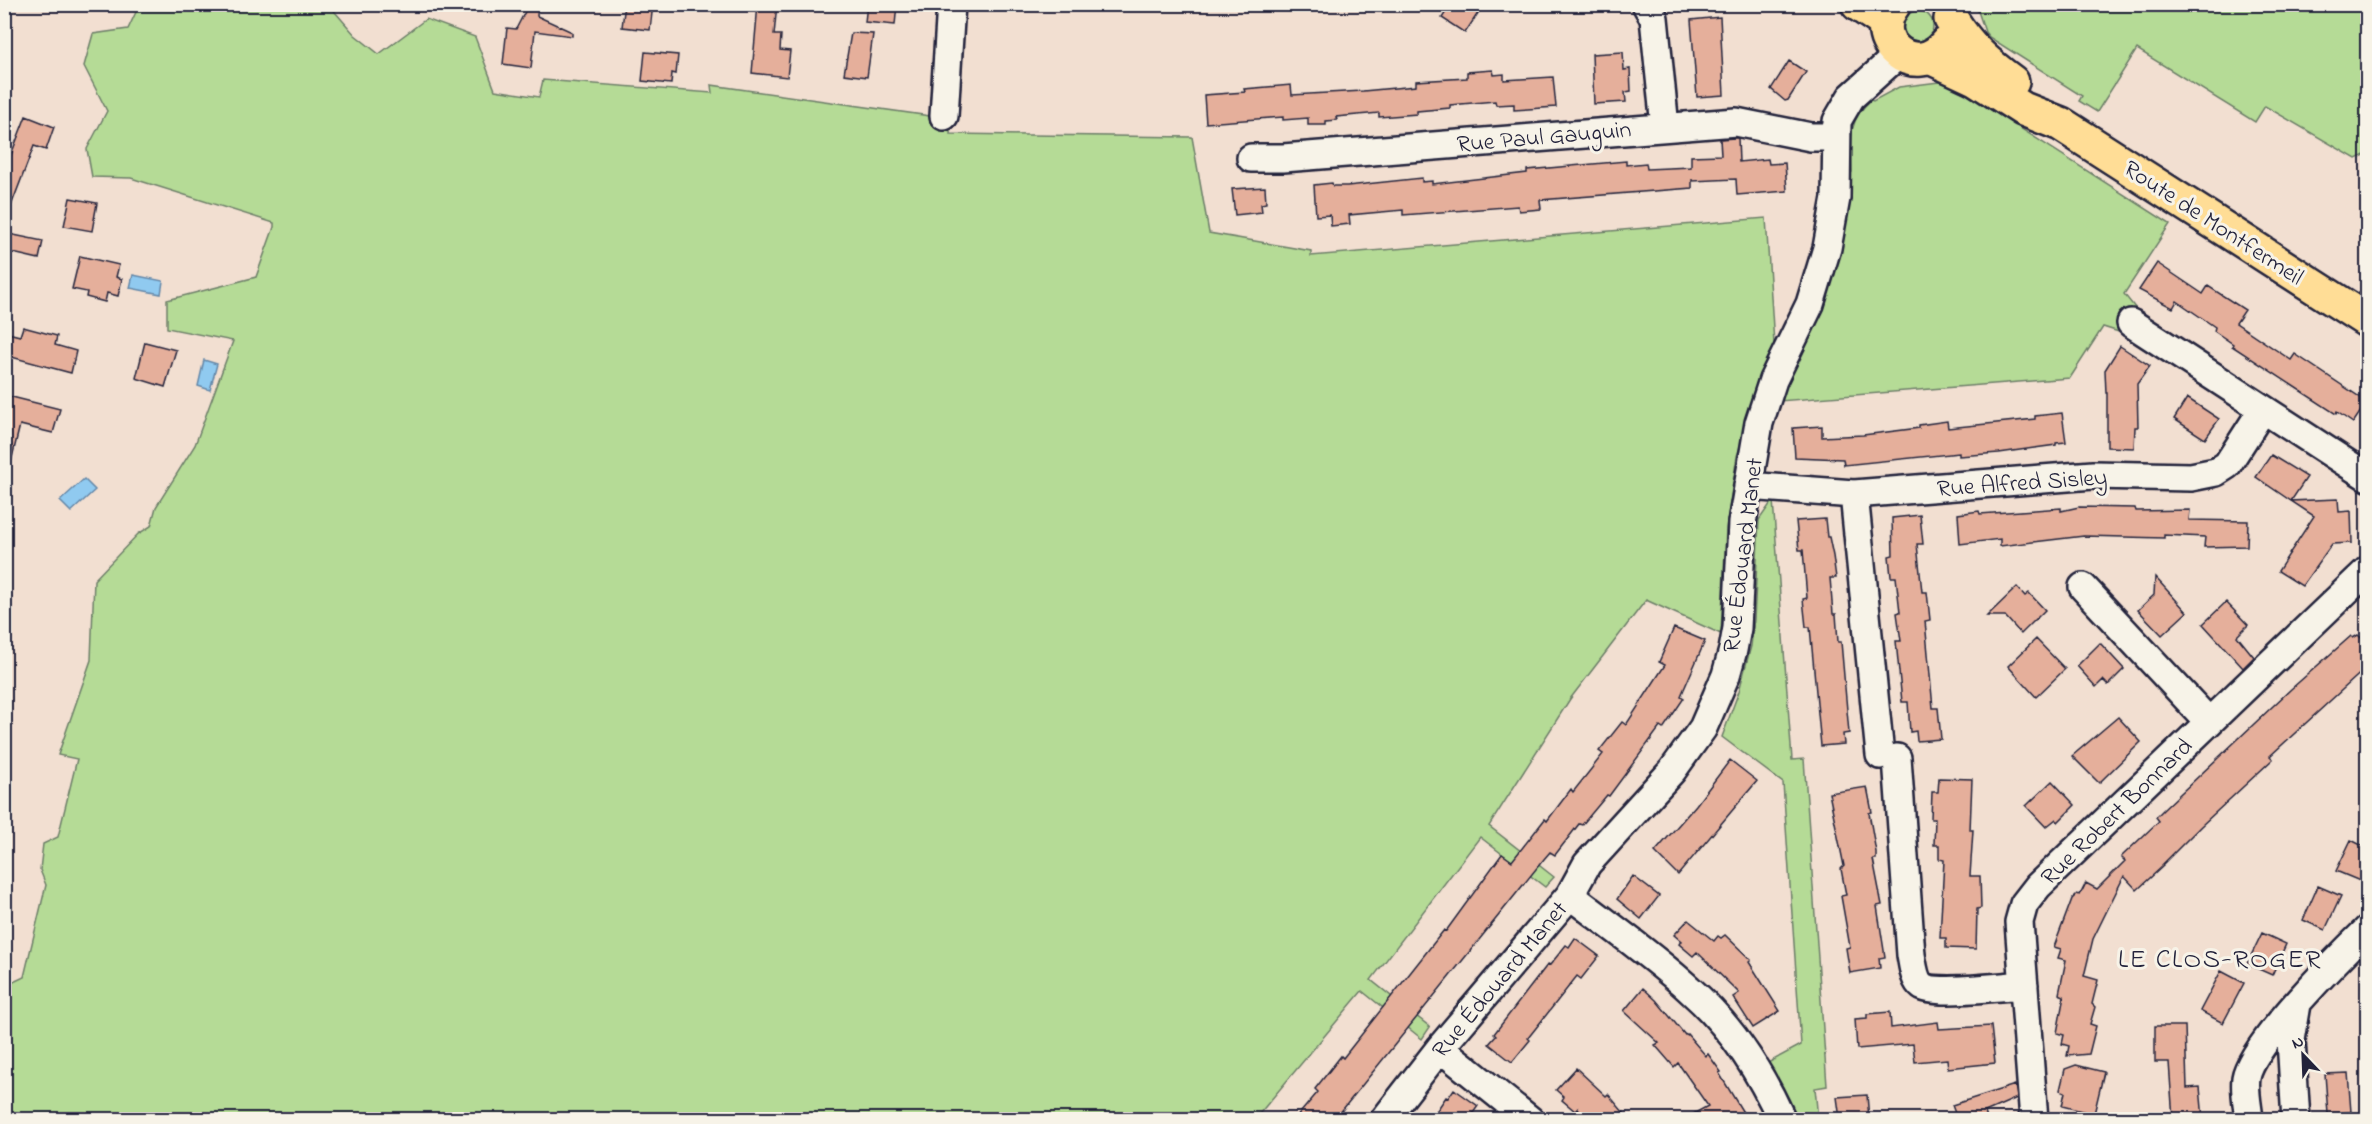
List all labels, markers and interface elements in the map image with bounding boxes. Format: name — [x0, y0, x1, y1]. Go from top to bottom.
street label: Rue Paul Gauguin — [1455, 113, 1633, 164]
street label: Route de Montfermeil — [2116, 153, 2310, 296]
street label: Rue Édouard Manet — [1715, 456, 1774, 655]
street label: Rue Alfred Sisley — [1936, 461, 2109, 509]
street label: Rue Robert Bonnard — [2034, 730, 2202, 895]
street label: Rue Édouard Manet — [1425, 894, 1577, 1067]
district label: LE CLOS-ROGER — [2118, 941, 2322, 980]
north arrow — [2273, 1025, 2333, 1085]
text: N — [2288, 1030, 2308, 1056]

